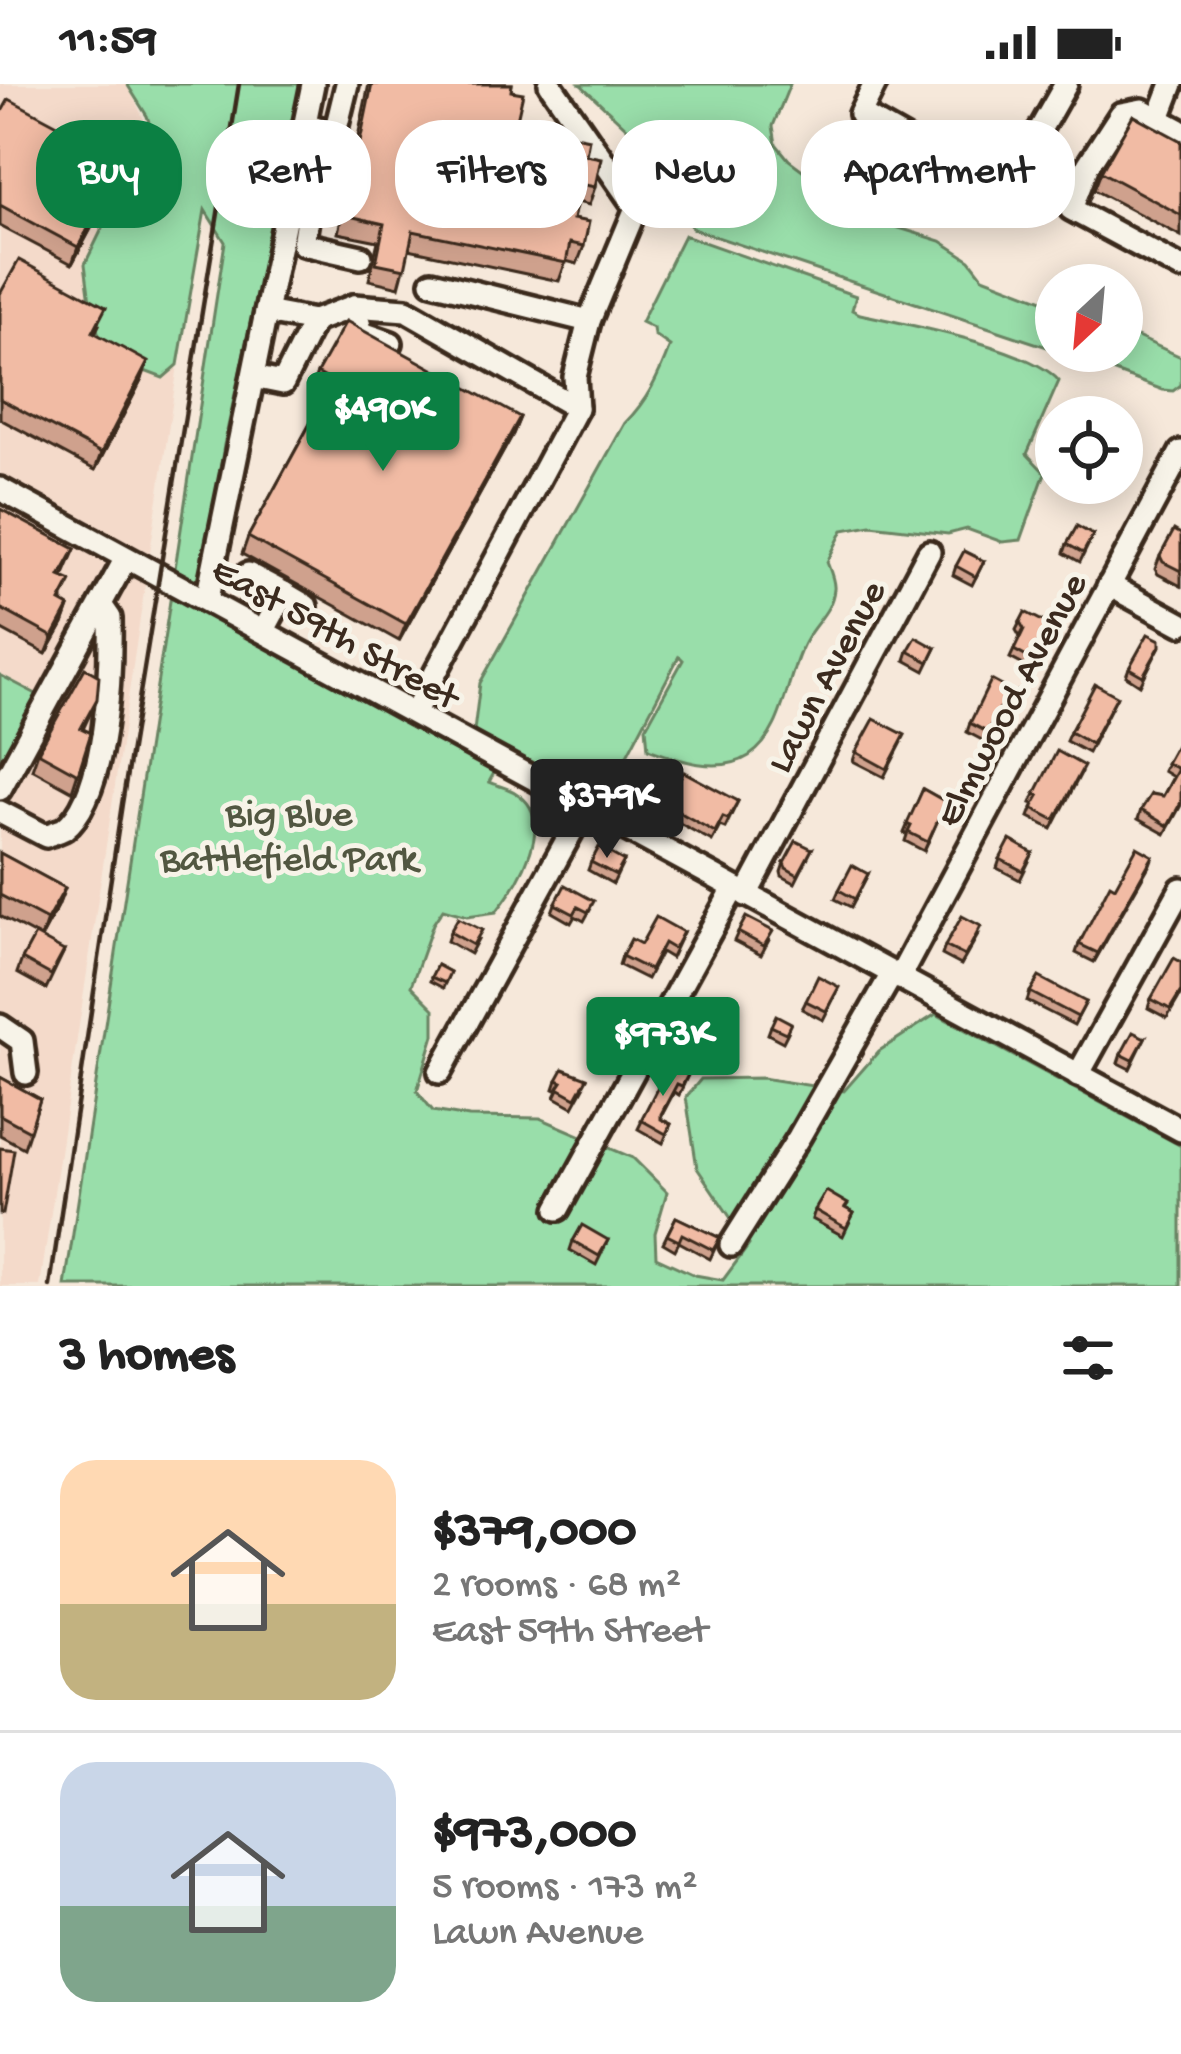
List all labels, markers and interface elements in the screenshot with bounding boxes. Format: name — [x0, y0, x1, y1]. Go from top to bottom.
text: 11:59 — [60, 16, 157, 69]
chip: Buy — [36, 120, 182, 228]
chip: Rent — [206, 120, 371, 228]
chip: Filters — [395, 120, 588, 228]
chip: New — [612, 120, 777, 228]
chip: Apartment — [801, 120, 1075, 228]
north arrow — [1035, 264, 1143, 372]
map controls — [1035, 264, 1143, 504]
pin: $490K — [299, 372, 467, 474]
text: $490K — [333, 388, 433, 434]
button: locate — [1035, 396, 1143, 504]
street label: East 59th Street — [202, 549, 468, 725]
street label: Elmwood Avenue — [928, 566, 1101, 836]
street label: Lawn Avenue — [759, 573, 899, 782]
pin: $379K — [523, 759, 691, 861]
text: $379K — [557, 775, 657, 821]
park label: Big Blue Battlefield Park — [159, 794, 421, 885]
pin: $973K — [579, 997, 747, 1099]
text: $973K — [613, 1013, 713, 1059]
icon: filters — [1055, 1325, 1121, 1391]
text: 3 homes — [60, 1328, 234, 1388]
text: $379,000 — [432, 1504, 636, 1564]
icon: home — [156, 1508, 300, 1652]
text: 2 rooms · 68 m² — [432, 1564, 681, 1610]
text: East 59th Street — [432, 1610, 708, 1656]
text: $973,000 — [432, 1806, 636, 1866]
icon: home — [156, 1810, 300, 1954]
text: 5 rooms · 173 m² — [432, 1866, 697, 1912]
text: Lawn Avenue — [432, 1912, 643, 1958]

